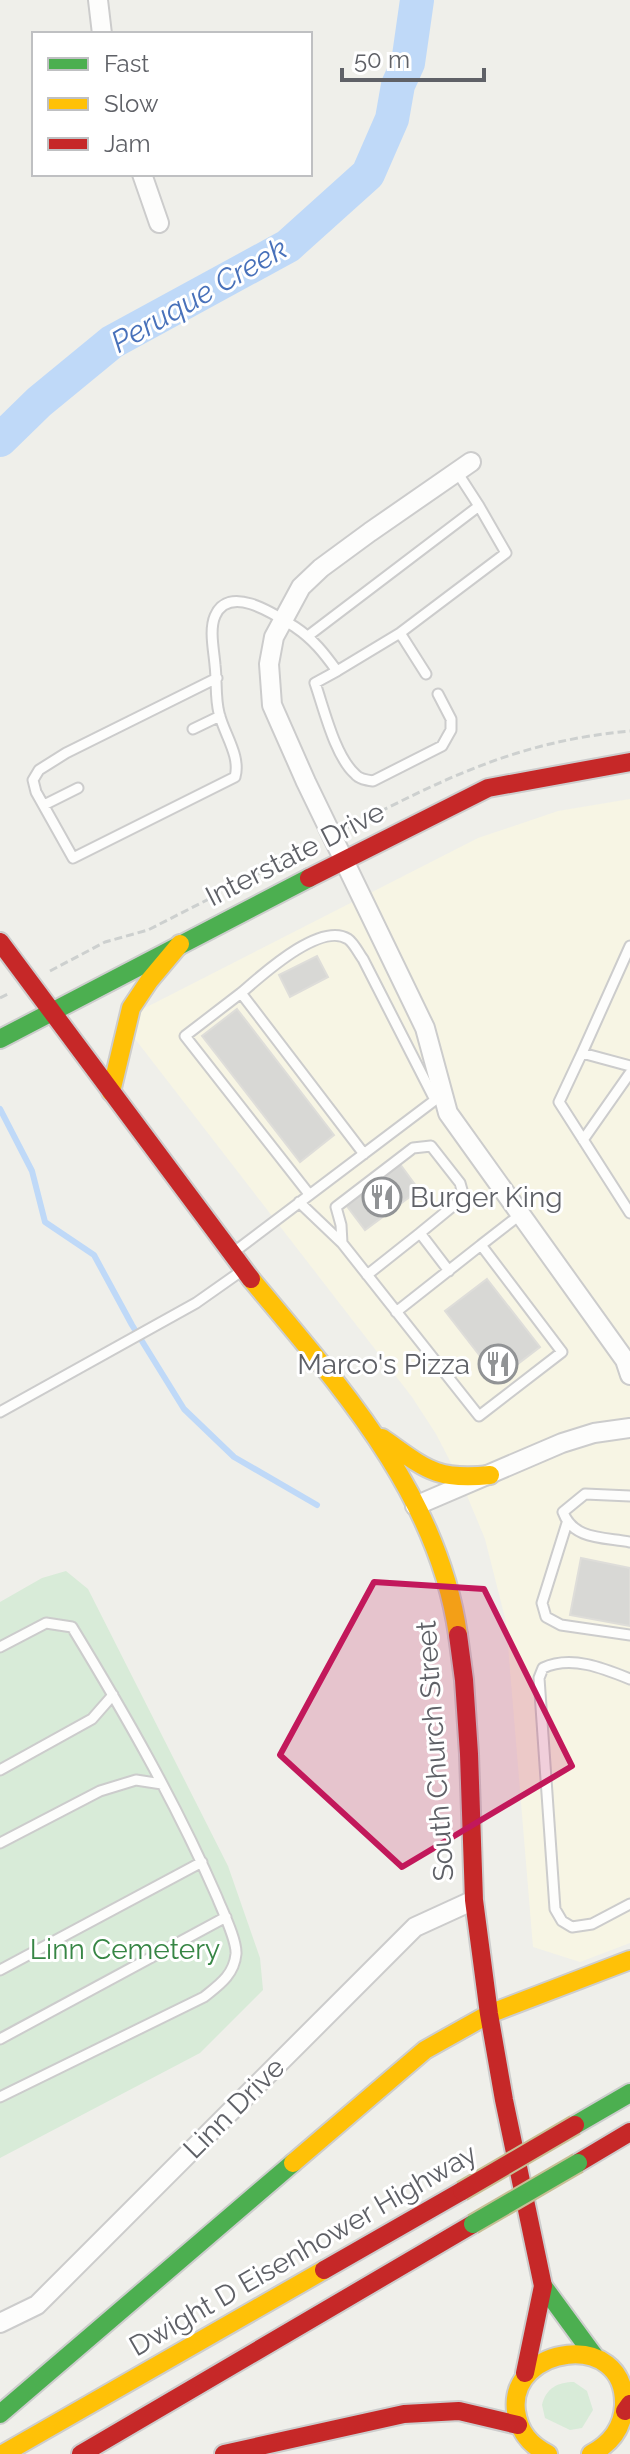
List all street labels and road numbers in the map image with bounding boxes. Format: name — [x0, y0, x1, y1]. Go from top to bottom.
street label: Interstate Drive — [200, 795, 390, 913]
street label: South Church Street — [409, 1619, 461, 1882]
street label: Linn Drive — [177, 2051, 291, 2165]
street label: Dwight D Eisenhower Highway — [124, 2137, 482, 2363]

